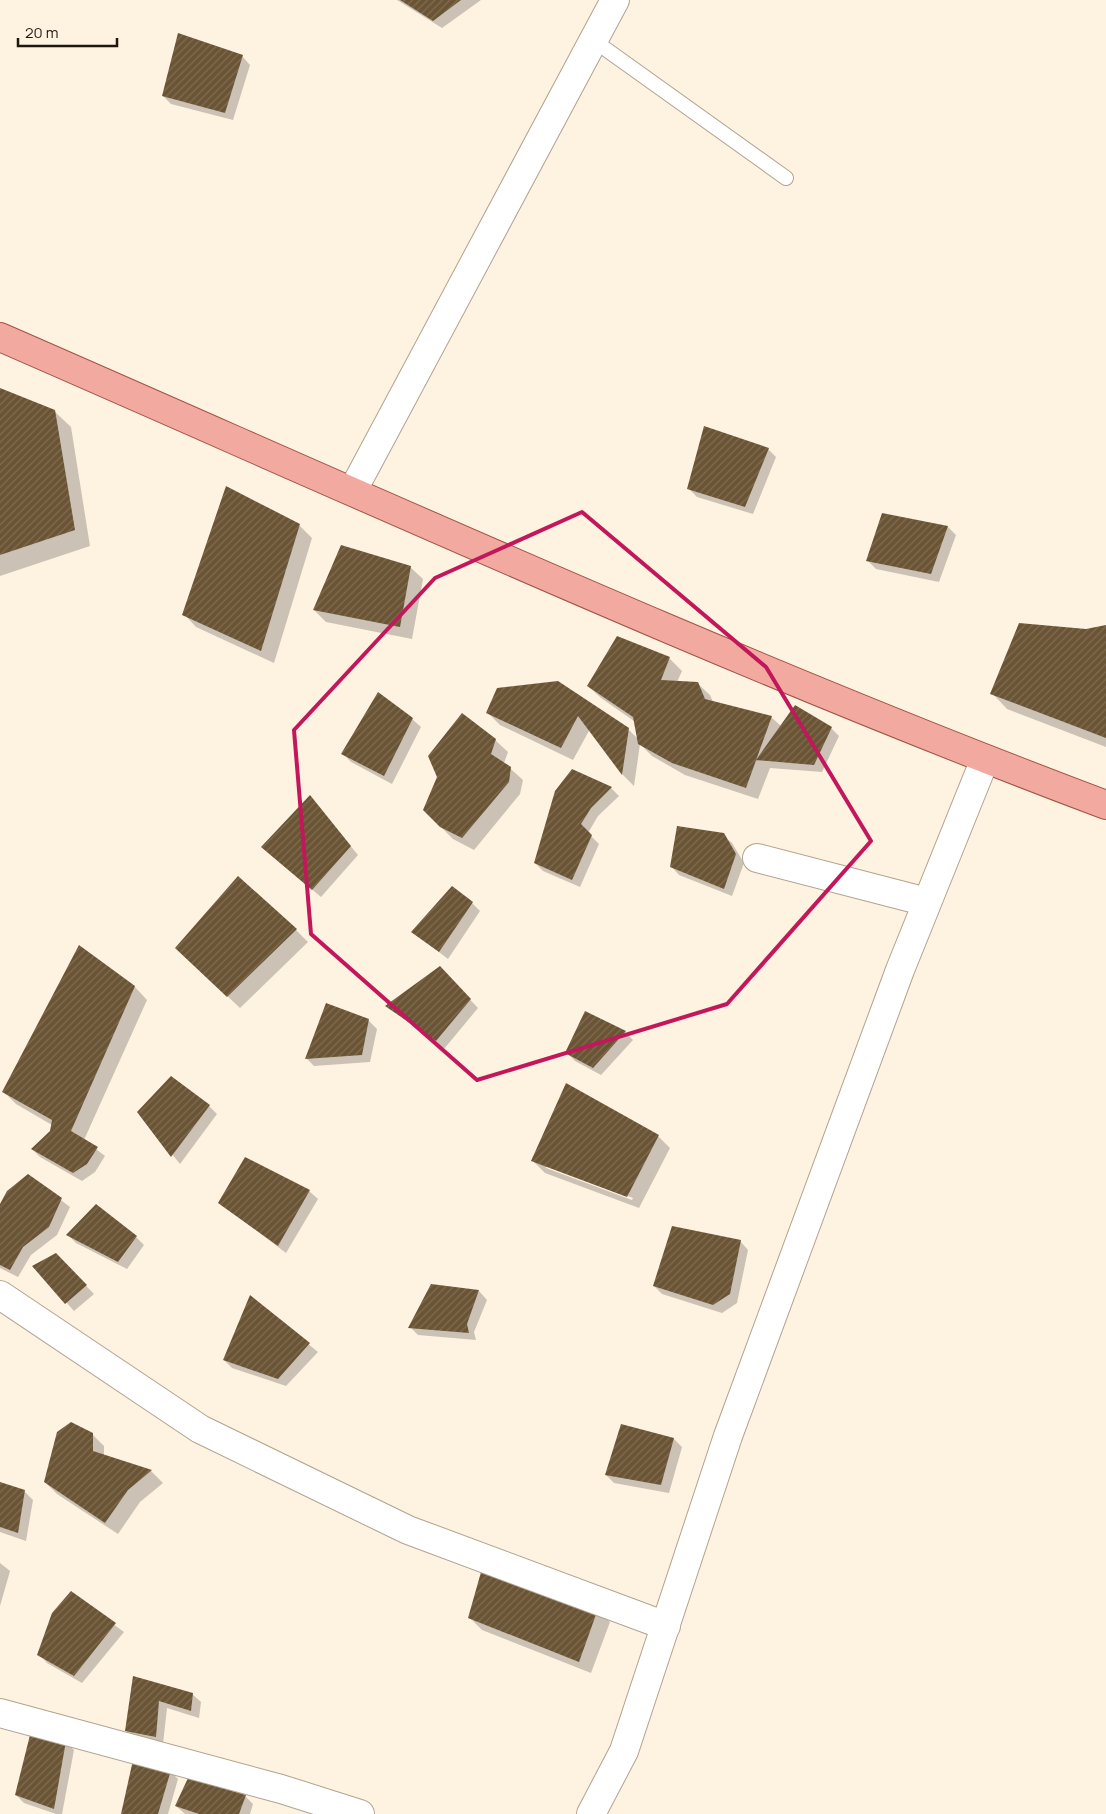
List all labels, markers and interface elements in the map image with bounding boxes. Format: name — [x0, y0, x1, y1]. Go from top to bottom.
scale bar — [18, 15, 116, 47]
text: 20 m — [25, 22, 58, 43]

